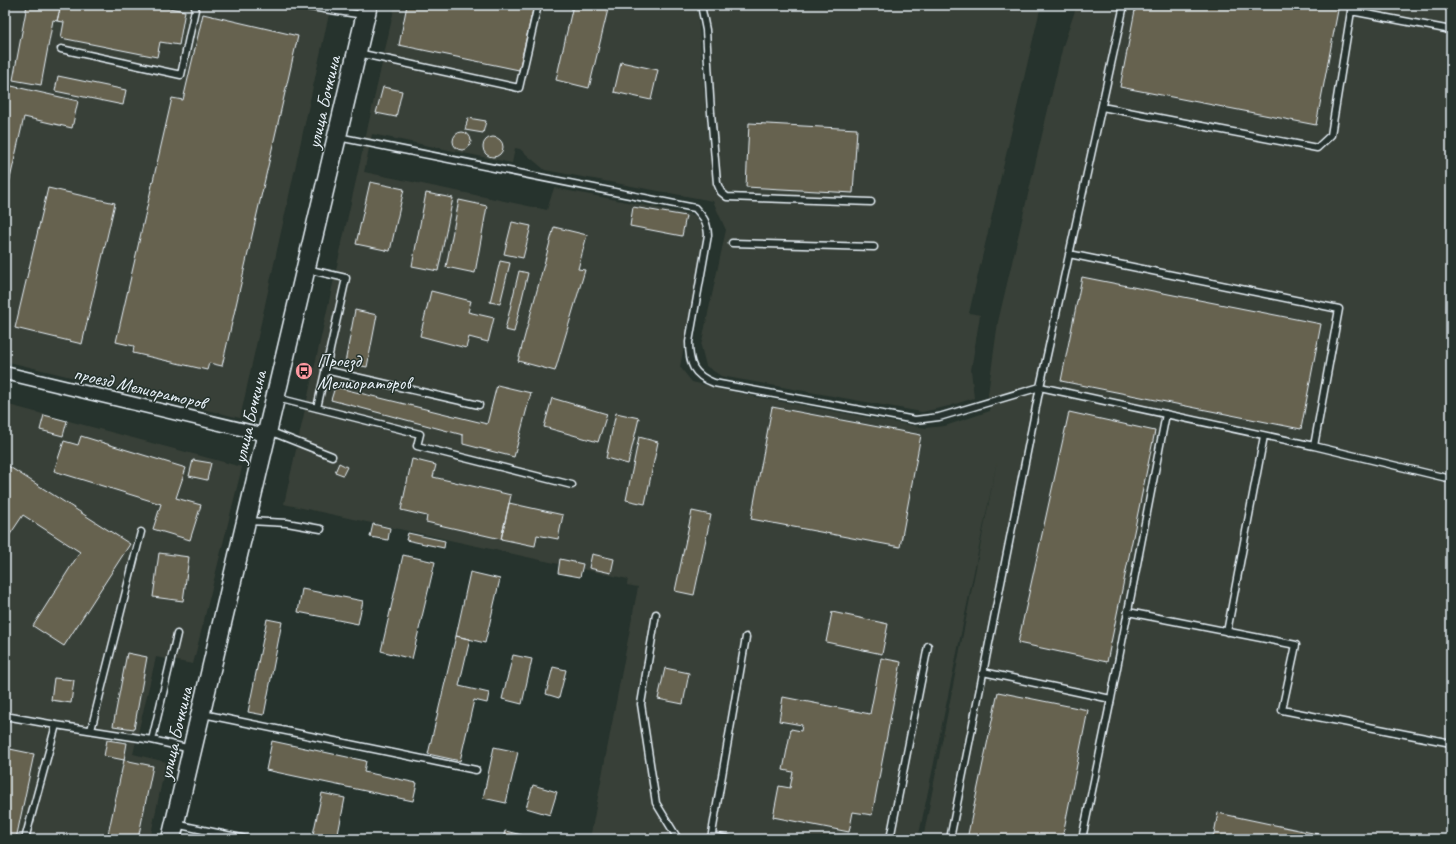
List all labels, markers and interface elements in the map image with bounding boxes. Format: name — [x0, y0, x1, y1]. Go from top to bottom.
street label: улица Бочкина — [301, 51, 347, 152]
place label: Проезд Мелиораторов — [317, 349, 414, 395]
street label: проезд Мелиораторов — [71, 361, 212, 416]
bus stop icon: Проезд Мелиораторов — [294, 361, 314, 381]
street label: улица Бочкина — [227, 366, 273, 467]
street label: улица Бочкина — [153, 682, 199, 783]

